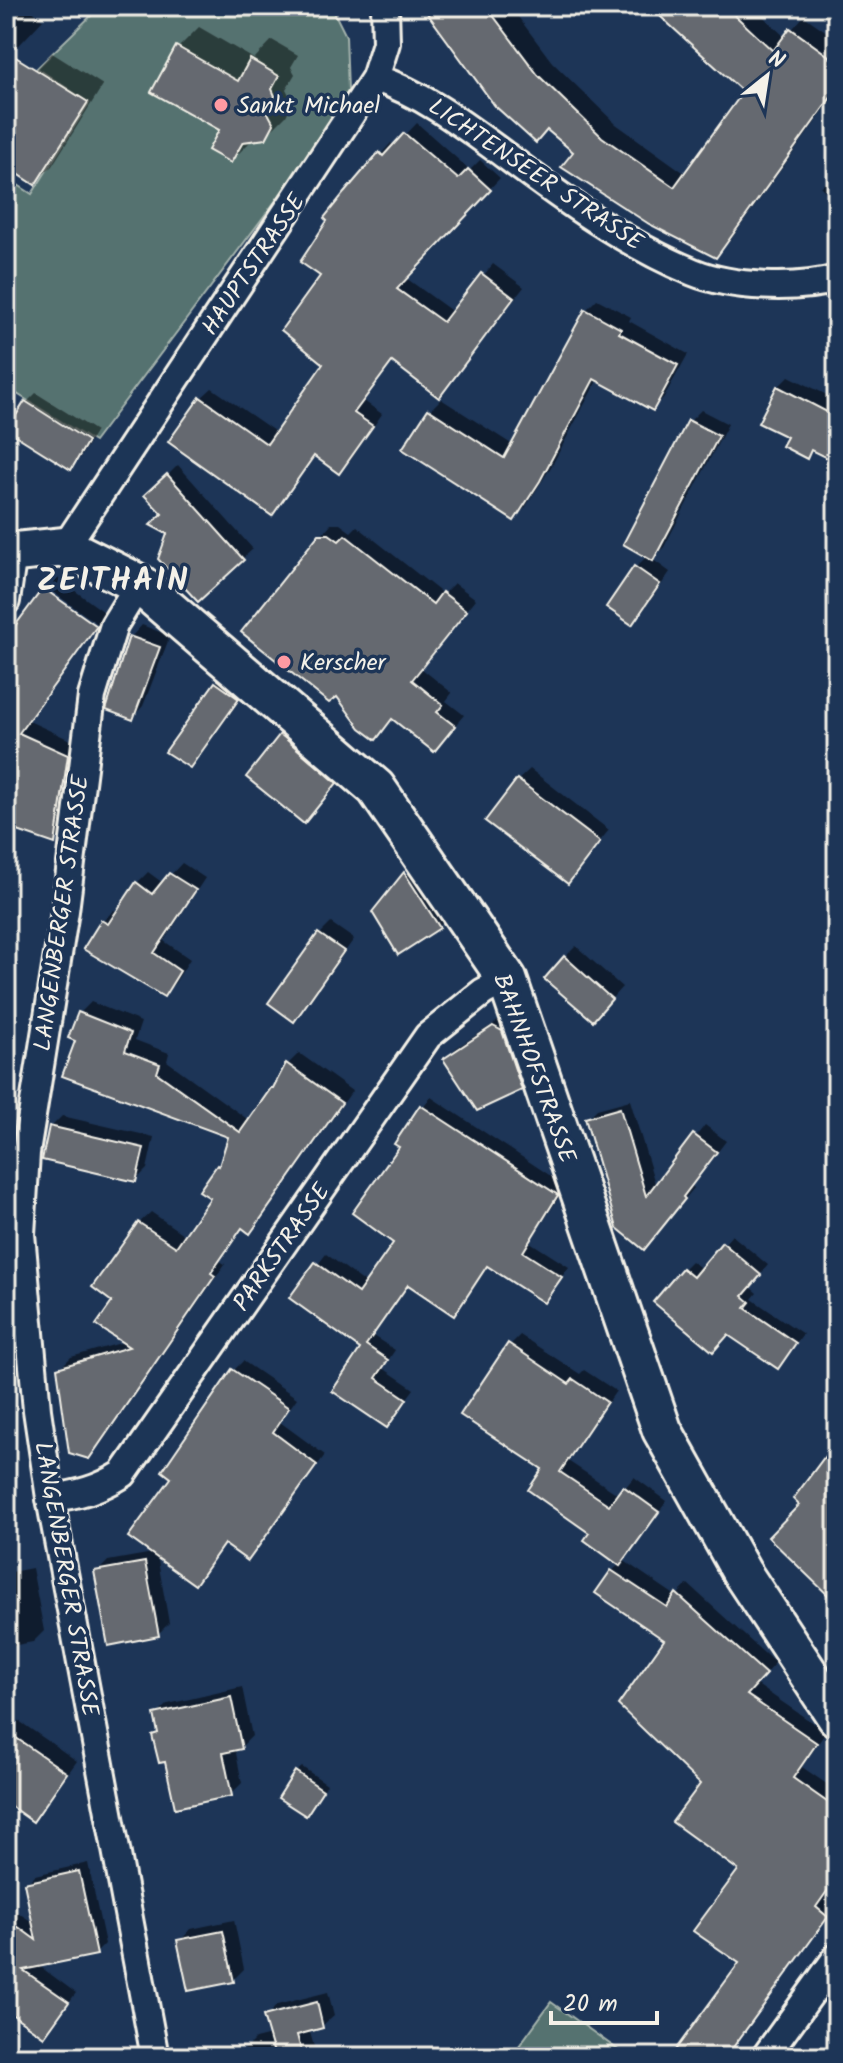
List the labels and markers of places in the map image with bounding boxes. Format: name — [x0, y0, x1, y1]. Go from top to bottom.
place label: Sankt Michael — [237, 87, 380, 126]
marker: Sankt Michael — [212, 96, 230, 114]
place label: Kerscher — [300, 644, 387, 683]
marker: Kerscher — [275, 653, 293, 671]

